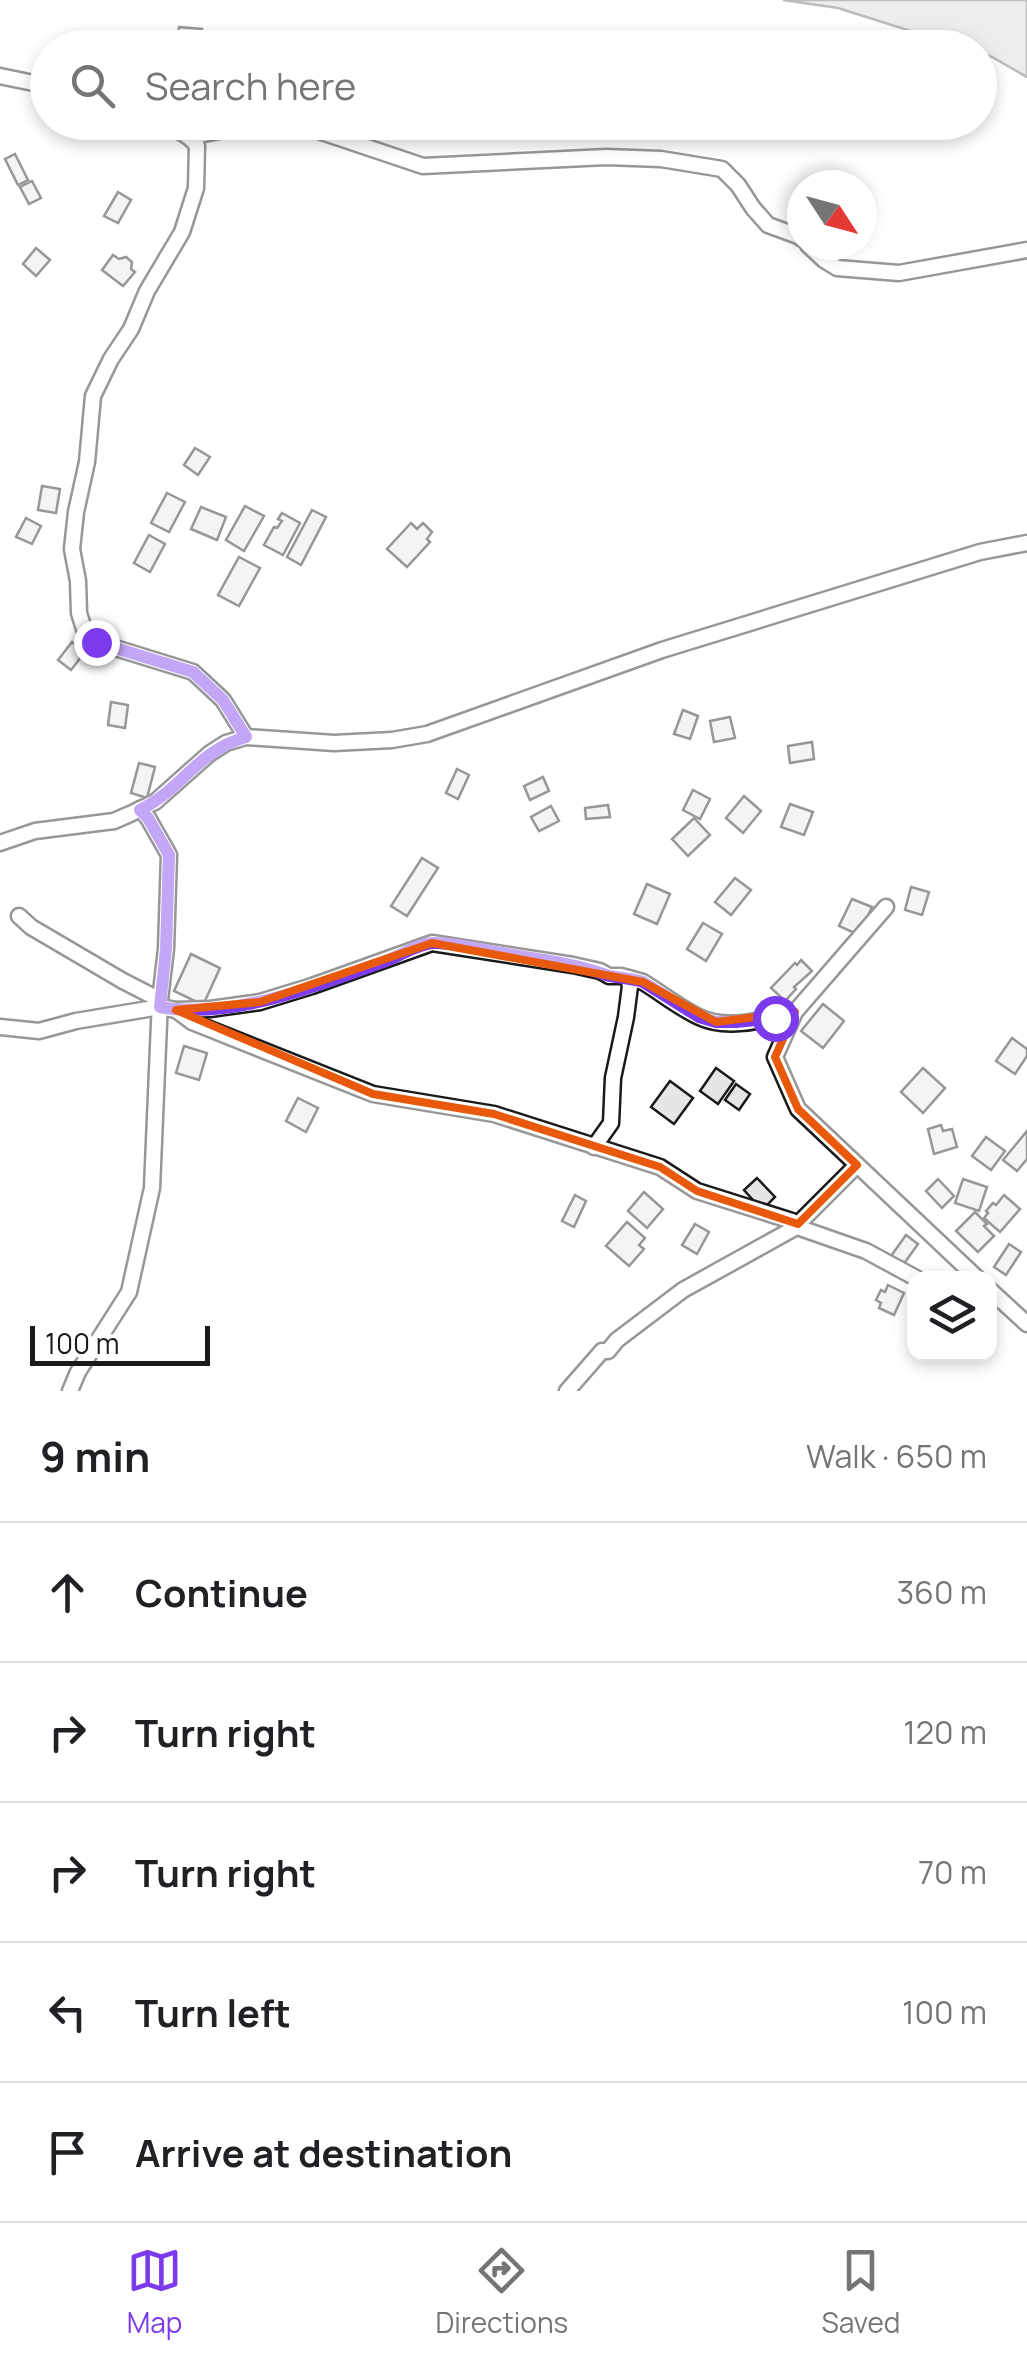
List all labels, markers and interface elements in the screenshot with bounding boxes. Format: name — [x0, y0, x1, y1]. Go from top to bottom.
search box — [30, 30, 997, 140]
icon: search — [65, 58, 120, 113]
text: Search here — [145, 59, 356, 111]
north arrow — [787, 170, 877, 260]
route end — [74, 620, 120, 666]
route start — [753, 996, 799, 1042]
map controls — [907, 1271, 997, 1361]
button: layers — [907, 1271, 997, 1361]
scale bar — [30, 1321, 210, 1366]
text: 100 m — [45, 1324, 119, 1362]
text: 9 min — [40, 1427, 150, 1485]
text: Walk · 650 m — [806, 1434, 987, 1478]
icon: ahead — [40, 1565, 95, 1620]
text: Continue — [135, 1566, 308, 1618]
text: 360 m — [896, 1570, 987, 1614]
icon: right — [40, 1705, 95, 1760]
text: Turn right — [135, 1706, 316, 1758]
text: 120 m — [903, 1710, 987, 1754]
icon: right — [40, 1845, 95, 1900]
text: Turn right — [135, 1846, 316, 1898]
text: 70 m — [918, 1850, 987, 1894]
icon: left — [40, 1985, 95, 2040]
text: Turn left — [135, 1986, 291, 2038]
text: 100 m — [902, 1990, 987, 2034]
icon: arrive — [40, 2125, 95, 2180]
text: Arrive at destination — [135, 2126, 512, 2178]
tab: Map — [127, 2243, 182, 2341]
tab: Directions — [436, 2243, 568, 2341]
tab: Saved — [821, 2243, 900, 2341]

